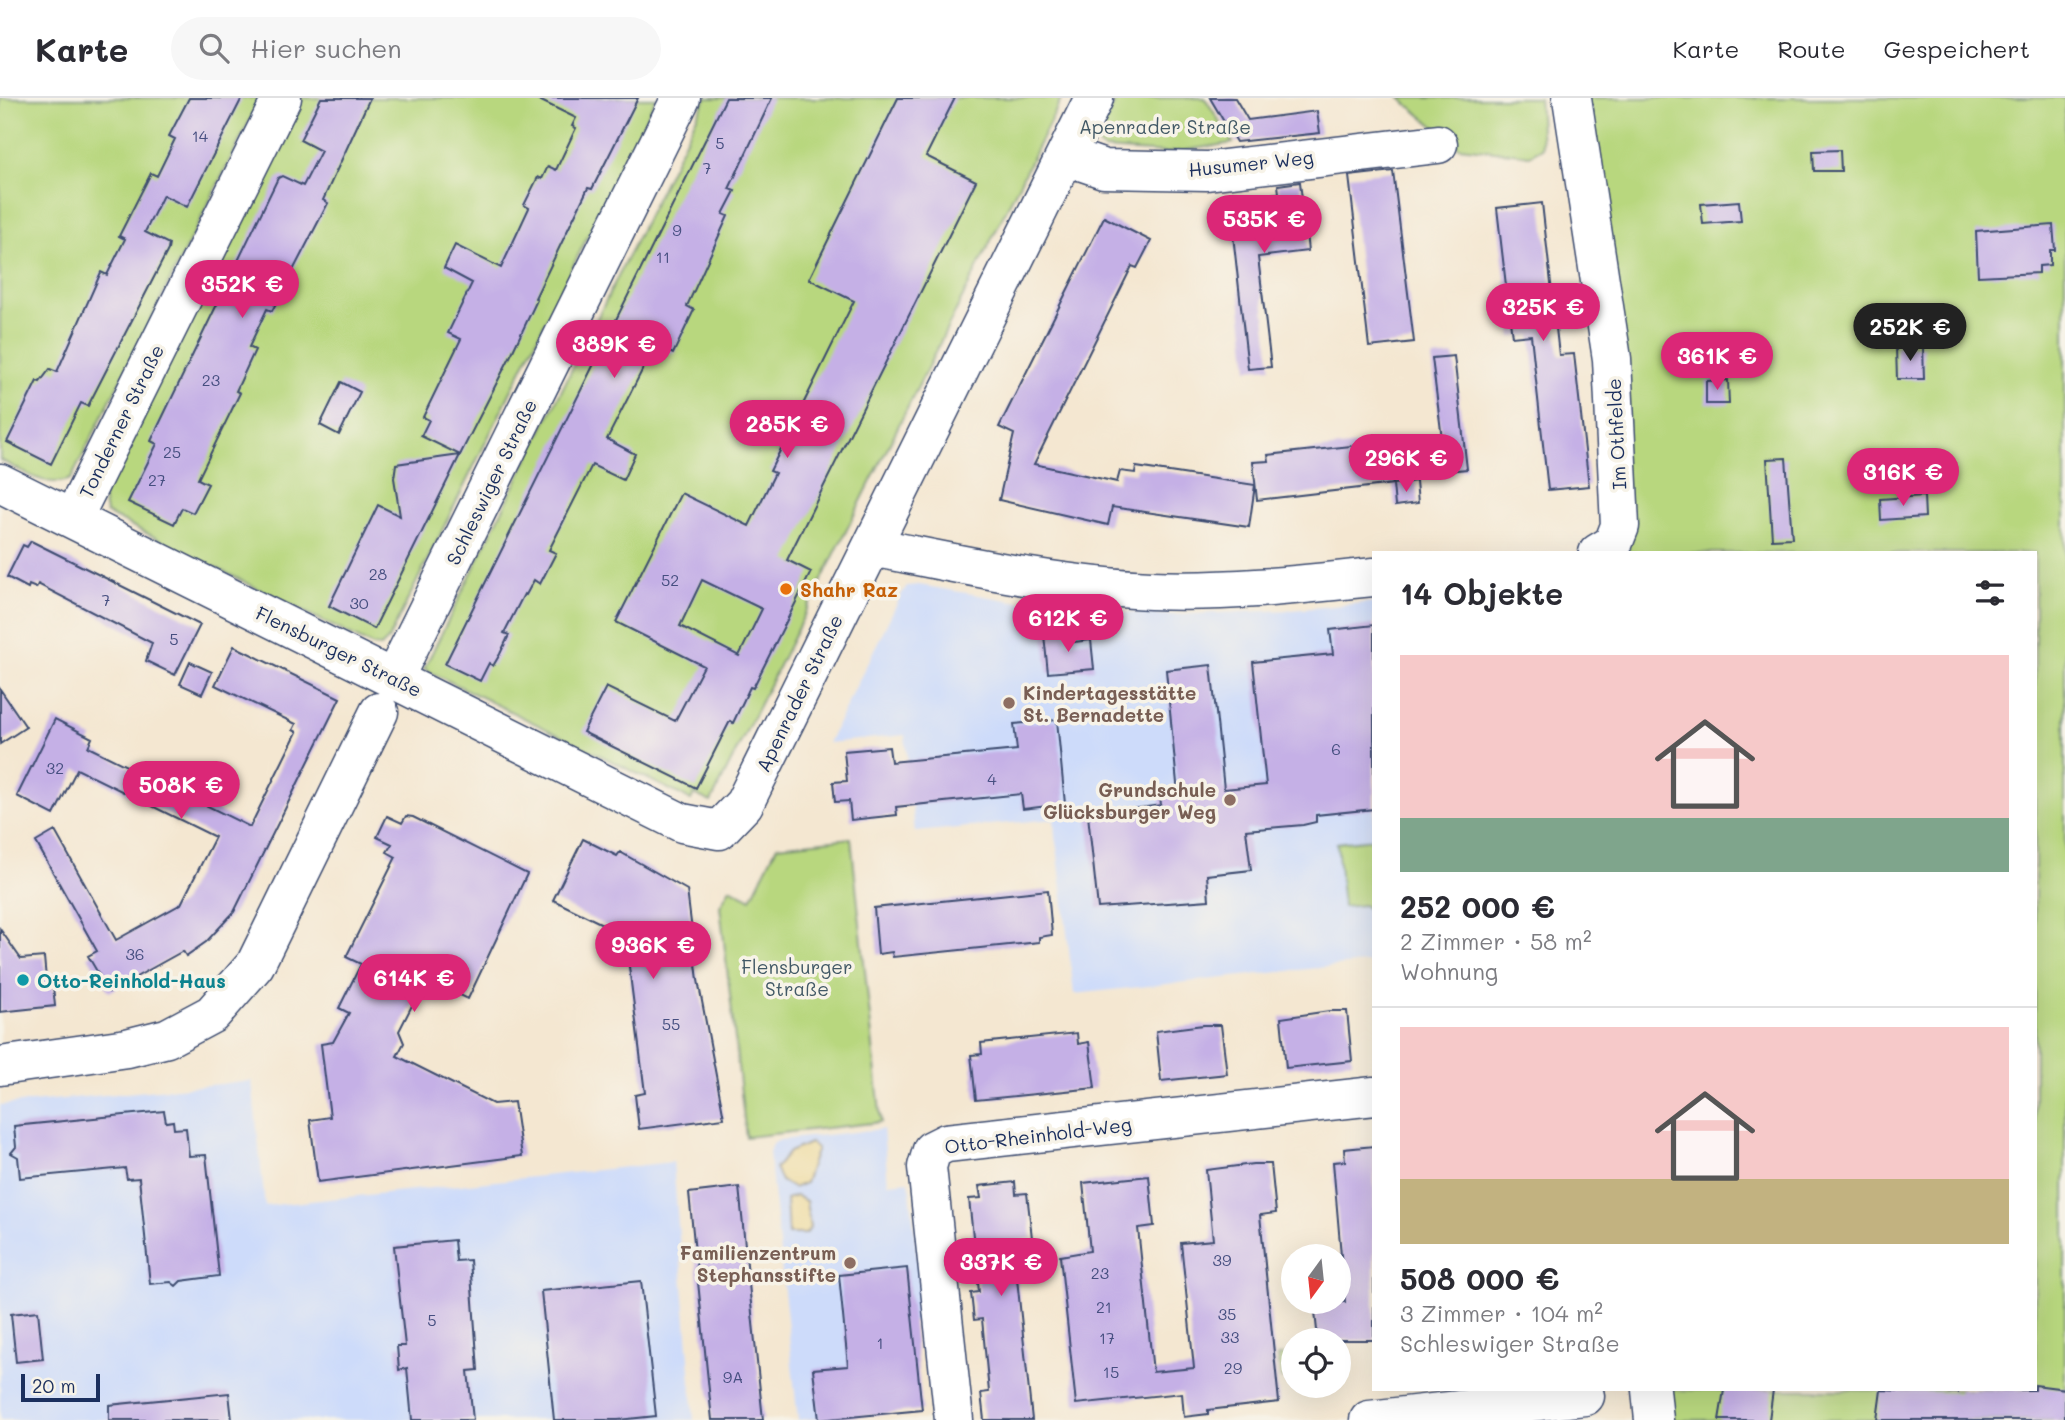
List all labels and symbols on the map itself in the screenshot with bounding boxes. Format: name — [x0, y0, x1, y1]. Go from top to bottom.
park label: Apenrader Straße — [1079, 114, 1251, 139]
house number: 14 — [192, 125, 209, 146]
house number: 5 — [715, 132, 725, 153]
street label: Husumer Weg — [1187, 144, 1315, 182]
house number: 7 — [703, 157, 712, 178]
pin: 535K € — [1207, 195, 1321, 255]
house number: 9 — [672, 219, 682, 240]
house number: 11 — [656, 246, 670, 267]
pin: 352K € — [185, 260, 299, 320]
pin: 325K € — [1486, 284, 1600, 343]
pin: 252K € — [1853, 303, 1967, 363]
pin: 389K € — [557, 320, 671, 380]
pin: 361K € — [1660, 332, 1774, 392]
street label: Tonderner Straße — [73, 340, 169, 502]
house number: 23 — [202, 369, 220, 390]
street label: Im Othfelde — [1601, 378, 1631, 490]
street label: Schleswiger Straße — [440, 395, 542, 569]
pin: 285K € — [730, 400, 844, 460]
pin: 296K € — [1349, 434, 1463, 494]
house number: 25 — [163, 441, 181, 462]
pin: 316K € — [1846, 448, 1960, 508]
house number: 27 — [148, 469, 166, 490]
house number: 28 — [369, 563, 388, 584]
house number: 52 — [661, 569, 679, 590]
place label: Shahr Raz — [800, 577, 898, 602]
marker: Shahr Raz — [778, 581, 794, 597]
house number: 7 — [102, 589, 111, 610]
house number: 30 — [349, 592, 369, 613]
pin: 612K € — [1011, 594, 1125, 654]
street label: Flensburger Straße — [252, 600, 426, 702]
street label: Apenrader Straße — [750, 610, 848, 776]
house number: 5 — [169, 628, 179, 649]
place label: Kindertagesstätte St. Bernadette — [1023, 680, 1196, 727]
marker: Kindertagesstätte St. Bernadette — [1001, 695, 1017, 711]
house number: 6 — [1331, 738, 1341, 759]
house number: 32 — [46, 757, 64, 778]
pin: 508K € — [124, 762, 238, 821]
house number: 4 — [987, 768, 997, 789]
place label: Grundschule Glücksburger Weg — [1043, 777, 1216, 824]
marker: Grundschule Glücksburger Weg — [1222, 792, 1238, 808]
pin: 936K € — [596, 922, 710, 981]
house number: 36 — [125, 943, 145, 964]
pin: 614K € — [357, 954, 471, 1014]
park label: Flensburger Straße — [741, 954, 853, 1001]
place label: Otto-Reinhold-Haus — [37, 968, 226, 993]
marker: Otto-Reinhold-Haus — [15, 972, 31, 988]
house number: 55 — [662, 1013, 680, 1034]
street label: Otto-Rheinhold-Weg — [943, 1111, 1133, 1159]
pin: 337K € — [944, 1238, 1058, 1298]
place label: Familienzentrum Stephansstifte — [680, 1240, 836, 1287]
north arrow — [1281, 1244, 1351, 1314]
house number: 39 — [1213, 1249, 1231, 1270]
marker: Familienzentrum Stephansstifte — [842, 1255, 858, 1271]
house number: 23 — [1091, 1262, 1109, 1283]
house number: 21 — [1096, 1296, 1112, 1317]
house number: 35 — [1218, 1303, 1236, 1324]
house number: 5 — [427, 1309, 437, 1330]
house number: 33 — [1221, 1326, 1239, 1347]
house number: 17 — [1099, 1327, 1115, 1348]
house number: 1 — [876, 1332, 884, 1353]
house number: 29 — [1224, 1357, 1242, 1378]
house number: 15 — [1103, 1361, 1119, 1382]
house number: 9A — [723, 1366, 743, 1387]
scale bar — [21, 1371, 100, 1403]

